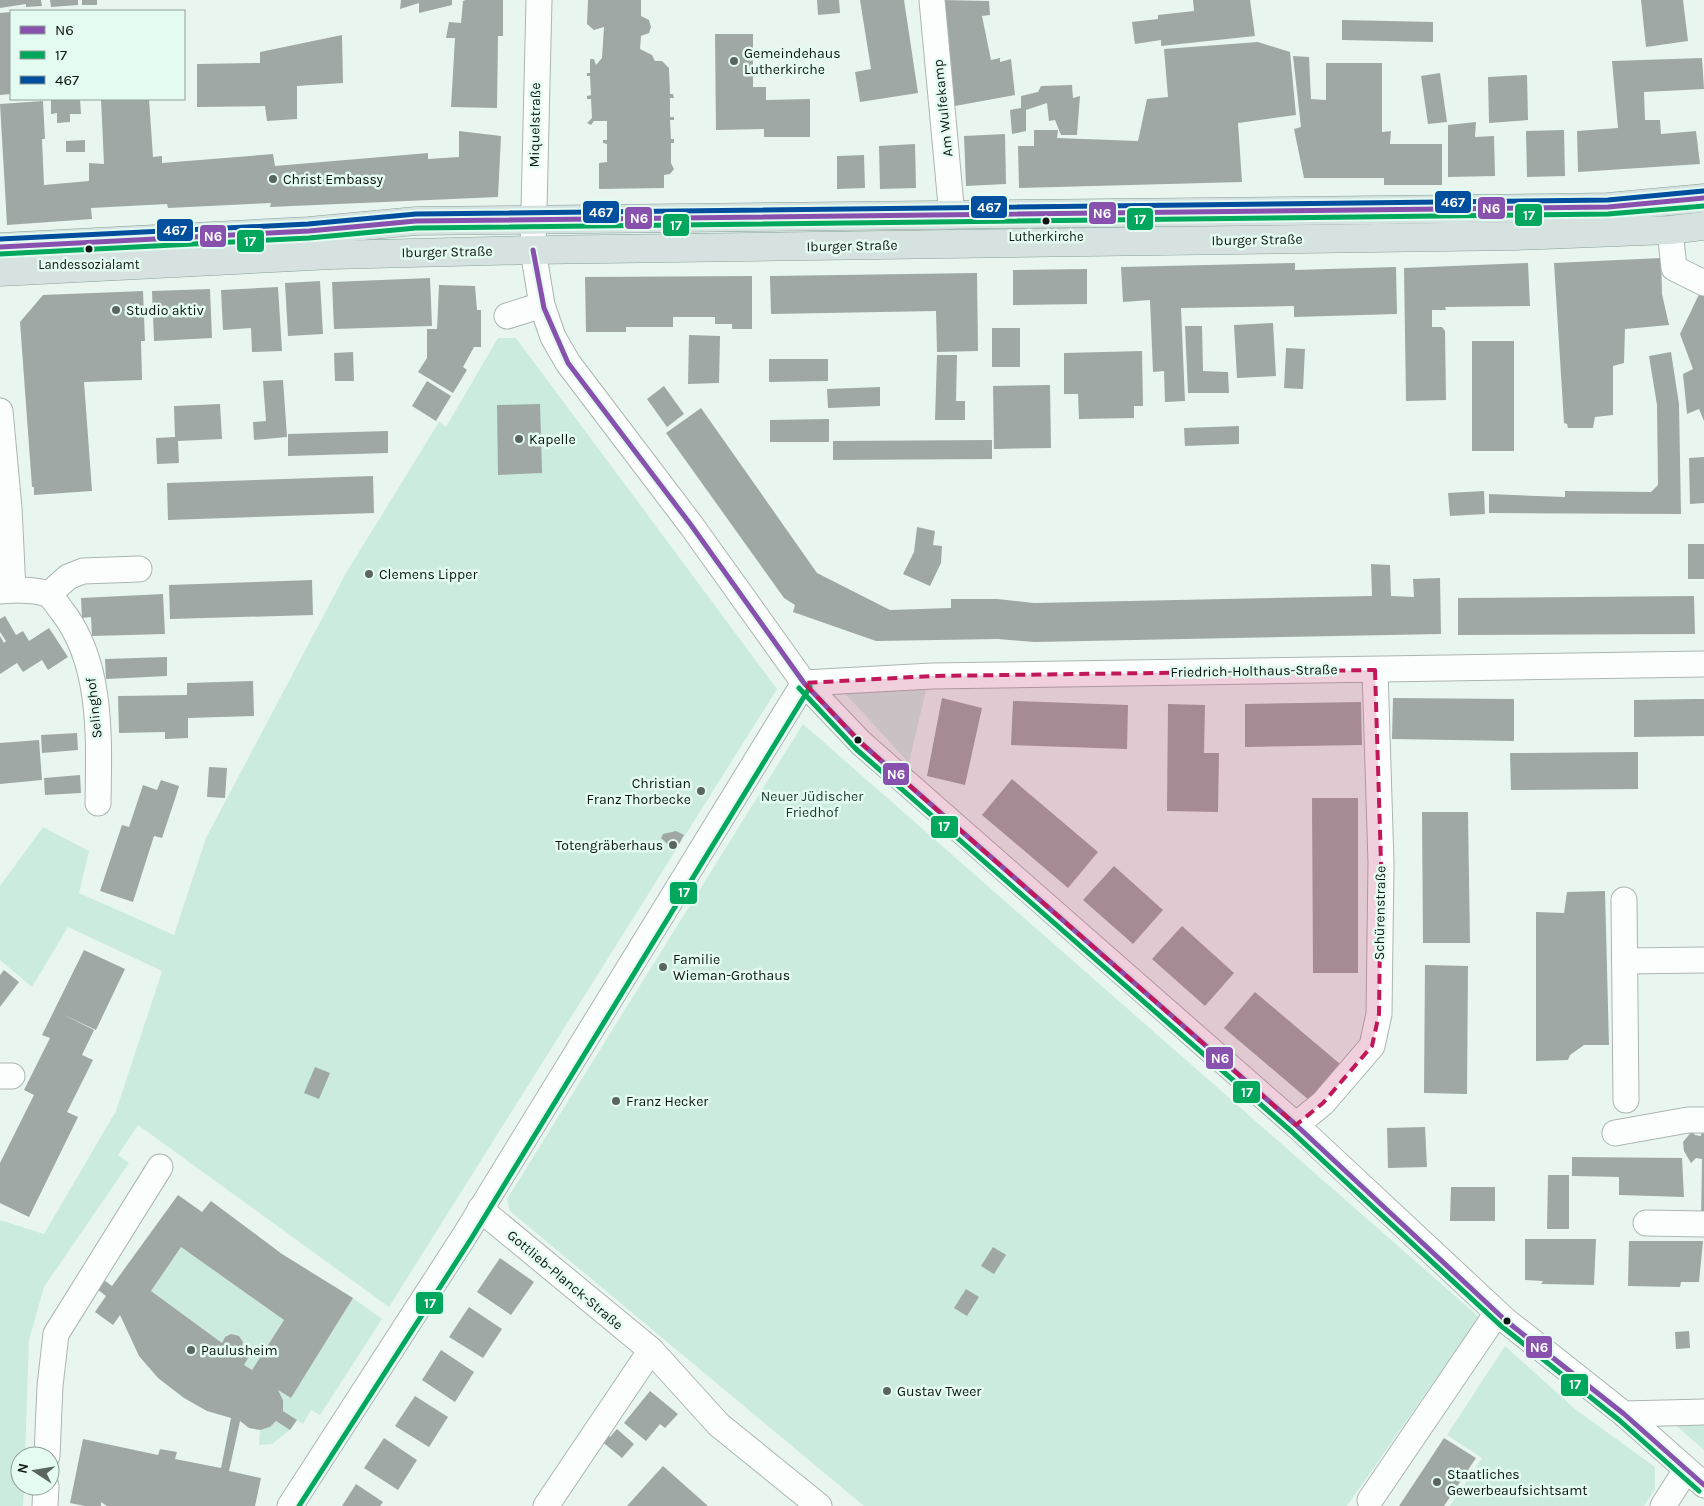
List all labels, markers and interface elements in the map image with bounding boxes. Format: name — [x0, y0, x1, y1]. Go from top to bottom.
legend — [10, 10, 185, 100]
text: N6 — [55, 21, 74, 39]
place label: Gemeindehaus Lutherkirche — [744, 45, 841, 78]
text: 17 — [55, 46, 67, 64]
marker: Gemeindehaus Lutherkirche — [728, 55, 740, 67]
street label: Am Wulfekamp — [929, 58, 957, 158]
text: 467 — [55, 71, 79, 89]
street label: Miquelstraße — [526, 82, 544, 168]
place label: Christ Embassy — [283, 171, 384, 188]
marker: Christ Embassy — [267, 173, 279, 185]
line badge: 467 — [1434, 190, 1472, 214]
text: 467 — [1441, 194, 1465, 211]
line badge: 467 — [970, 195, 1008, 219]
line badge: N6 — [1477, 196, 1506, 220]
text: 467 — [977, 199, 1001, 216]
line badge: 467 — [582, 200, 620, 224]
text: N6 — [1482, 200, 1500, 217]
line badge: N6 — [1088, 201, 1117, 225]
line badge: 17 — [1514, 203, 1543, 227]
text: 467 — [589, 204, 613, 221]
text: N6 — [1093, 205, 1111, 222]
line badge: N6 — [624, 206, 653, 230]
line badge: 17 — [1126, 207, 1154, 231]
text: 17 — [1523, 207, 1535, 224]
text: N6 — [630, 210, 648, 227]
text: 17 — [1134, 211, 1146, 228]
line badge: 17 — [662, 213, 690, 237]
marker: Lutherkirche — [1041, 216, 1051, 226]
text: 17 — [670, 217, 682, 234]
line badge: 467 — [156, 218, 194, 242]
text: 467 — [163, 222, 187, 239]
line badge: N6 — [199, 224, 227, 248]
text: N6 — [204, 228, 222, 245]
line badge: 17 — [236, 229, 265, 253]
place label: Lutherkirche — [1008, 229, 1084, 244]
street label: Iburger Straße — [1211, 231, 1303, 249]
text: 17 — [244, 233, 256, 250]
street label: Iburger Straße — [806, 237, 898, 255]
street label: Iburger Straße — [401, 243, 493, 261]
marker: Landessozialamt — [84, 244, 94, 254]
place label: Landessozialamt — [38, 257, 140, 272]
place label: Studio aktiv — [126, 302, 204, 319]
marker: Studio aktiv — [110, 304, 122, 316]
place label: Kapelle — [529, 431, 576, 448]
marker: Kapelle — [513, 433, 525, 445]
place label: Clemens Lipper — [379, 566, 478, 583]
marker: Clemens Lipper — [363, 568, 375, 580]
street label: Friedrich-Holthaus-Straße — [1170, 661, 1338, 681]
street label: Selinghof — [82, 677, 106, 739]
unlabelled marker — [853, 735, 863, 745]
line badge: N6 — [882, 762, 910, 786]
text: N6 — [887, 766, 905, 783]
place label: Christian Franz Thorbecke — [587, 775, 691, 808]
marker: Christian Franz Thorbecke — [695, 785, 707, 797]
park label: Neuer Jüdischer Friedhof — [761, 788, 864, 821]
line badge: 17 — [930, 815, 959, 839]
text: 17 — [938, 818, 950, 835]
place label: Totengräberhaus — [555, 837, 663, 854]
marker: Totengräberhaus — [667, 839, 679, 851]
street label: Schürenstraße — [1371, 866, 1389, 960]
line badge: 17 — [669, 881, 698, 905]
text: 17 — [678, 884, 690, 901]
place label: Familie Wieman-Grothaus — [673, 951, 790, 984]
marker: Familie Wieman-Grothaus — [657, 961, 669, 973]
line badge: N6 — [1205, 1046, 1234, 1070]
text: N6 — [1211, 1050, 1229, 1067]
line badge: 17 — [1232, 1080, 1261, 1104]
text: 17 — [1241, 1084, 1253, 1101]
place label: Franz Hecker — [626, 1093, 709, 1110]
marker: Franz Hecker — [610, 1095, 622, 1107]
street label: Gottlieb-Planck-Straße — [504, 1227, 626, 1333]
line badge: 17 — [415, 1291, 444, 1315]
text: 17 — [424, 1295, 436, 1312]
unlabelled marker — [1502, 1316, 1512, 1326]
line badge: N6 — [1525, 1335, 1553, 1359]
text: N6 — [1530, 1339, 1548, 1356]
place label: Paulusheim — [201, 1342, 278, 1359]
marker: Paulusheim — [185, 1344, 197, 1356]
line badge: 17 — [1560, 1373, 1589, 1397]
text: 17 — [1569, 1376, 1581, 1393]
place label: Gustav Tweer — [897, 1383, 982, 1400]
marker: Gustav Tweer — [881, 1385, 893, 1397]
north arrow — [10, 1446, 60, 1496]
text: N — [13, 1462, 32, 1475]
place label: Staatliches Gewerbeaufsichtsamt — [1447, 1466, 1588, 1499]
marker: Staatliches Gewerbeaufsichtsamt — [1431, 1476, 1443, 1488]

